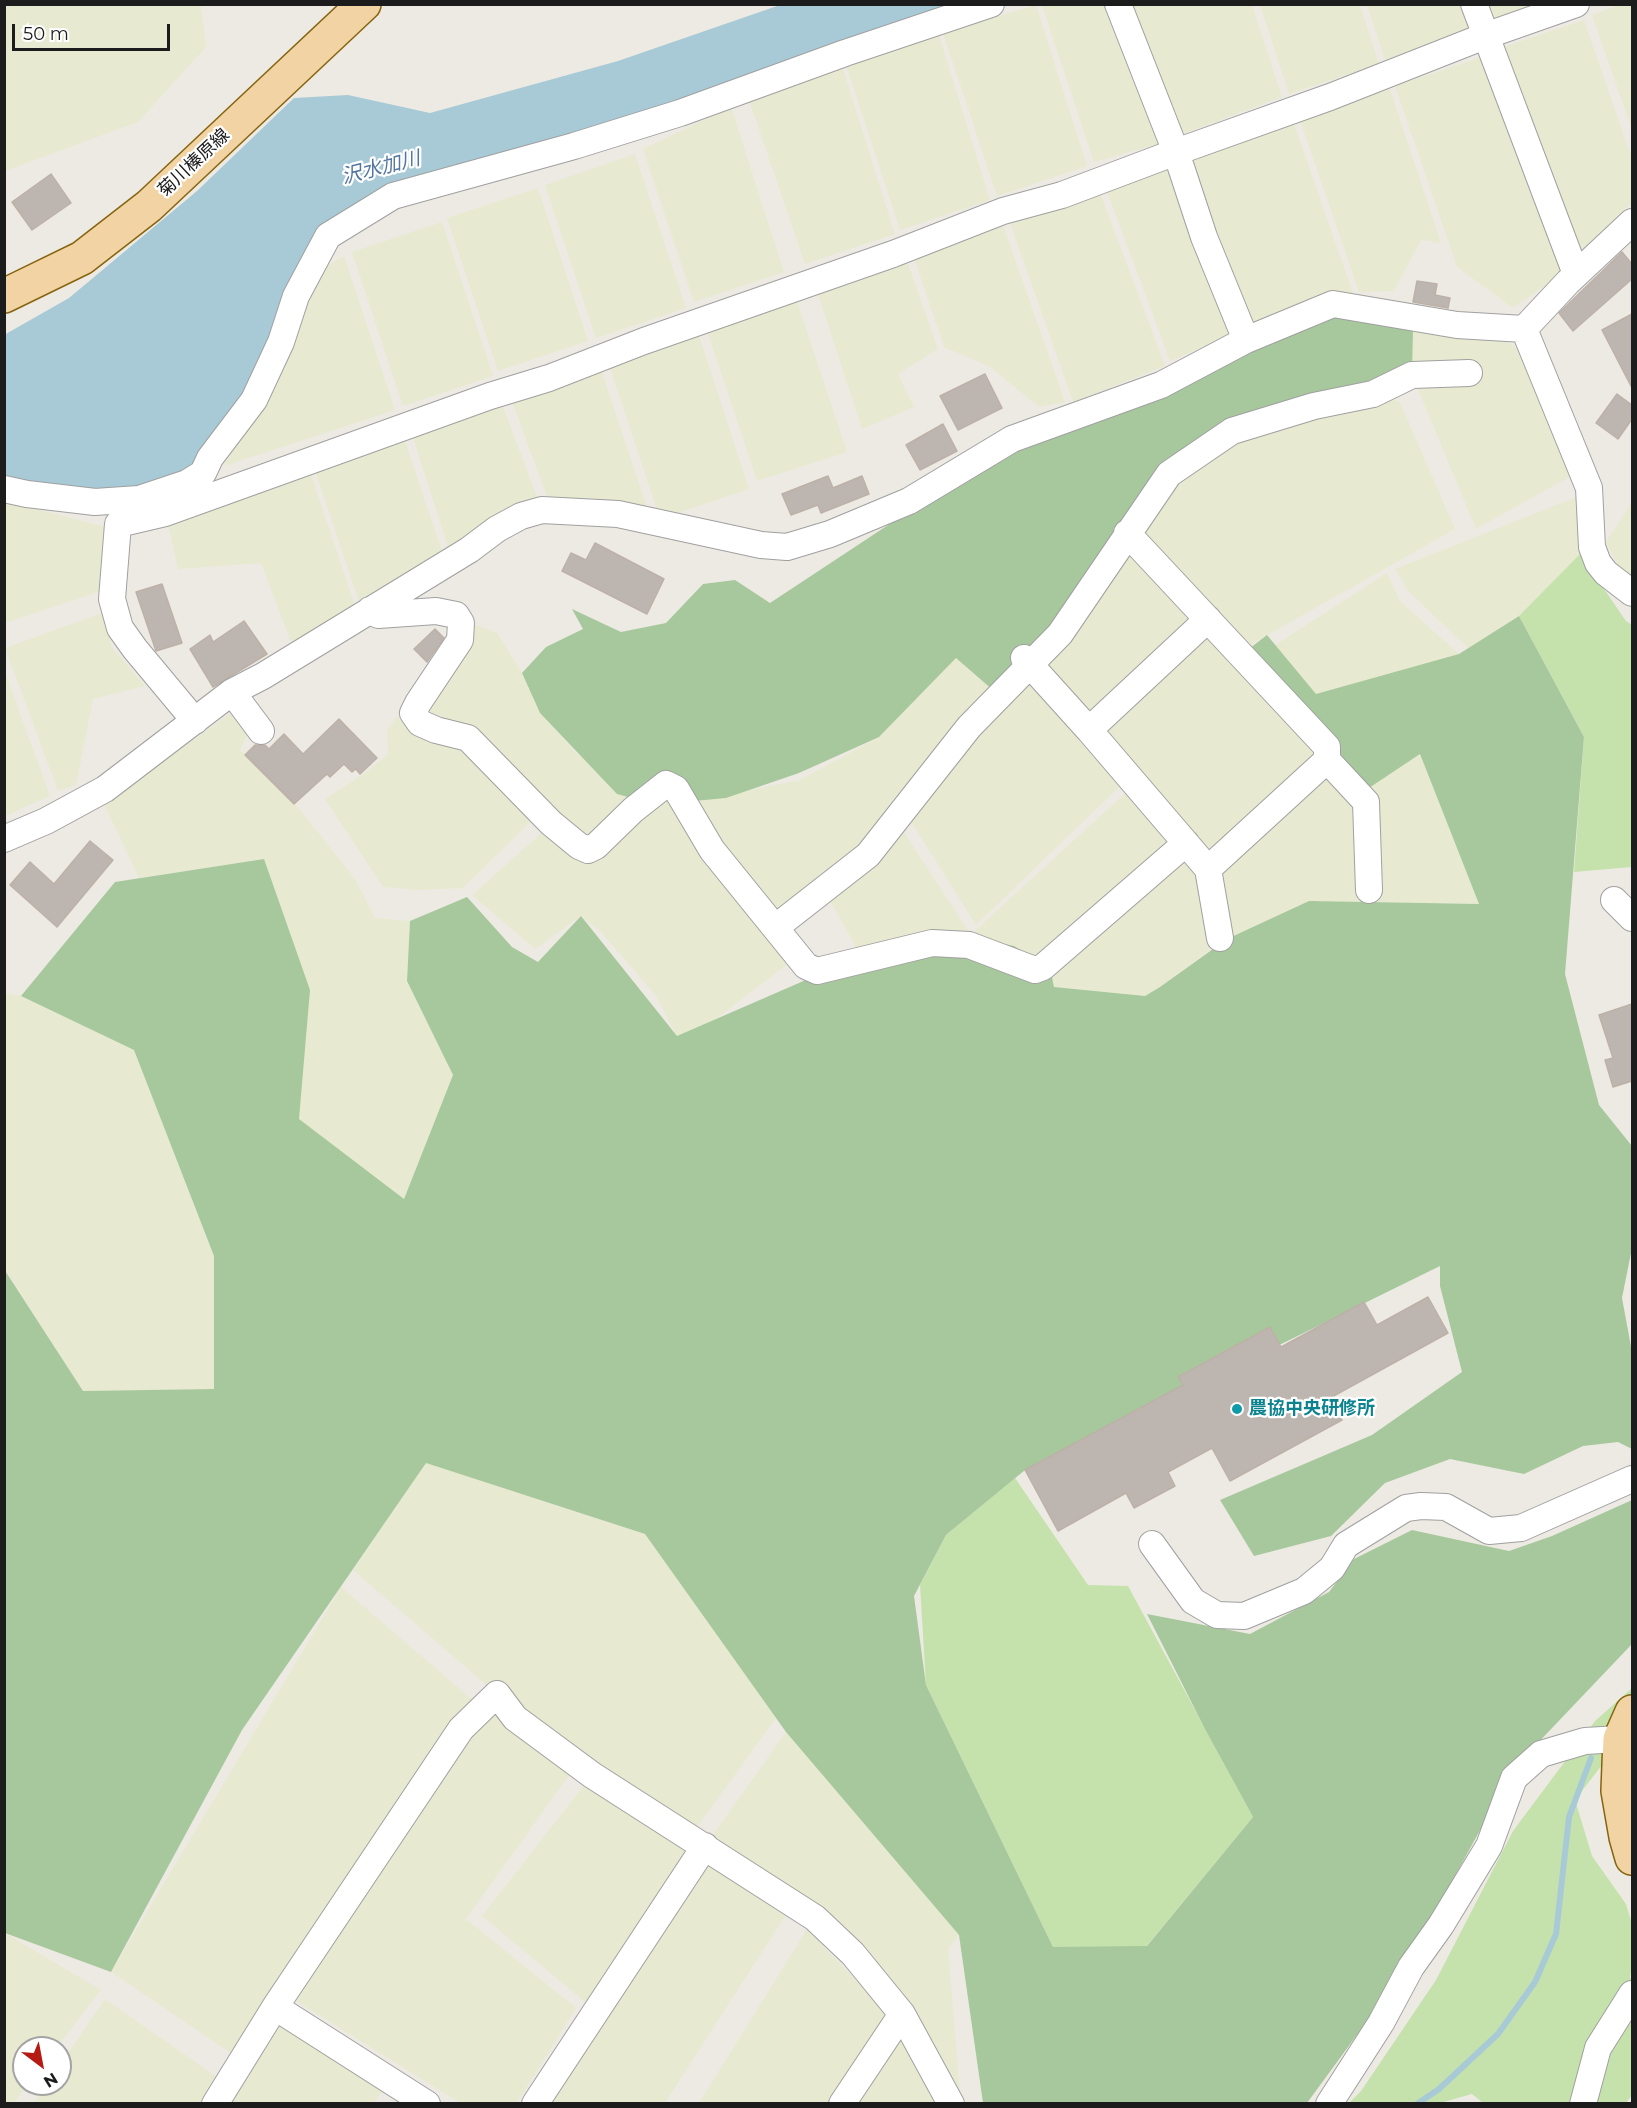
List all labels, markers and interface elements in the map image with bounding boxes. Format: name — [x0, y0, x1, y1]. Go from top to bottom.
scale bar — [15, 12, 172, 50]
text: 50 m — [23, 23, 69, 45]
street label: 菊川榛原線 — [154, 124, 234, 202]
water label: 沢水加川 — [339, 147, 423, 189]
place label: 農協中央研修所 — [1249, 1398, 1375, 1420]
marker: 農協中央研修所 — [1230, 1402, 1244, 1416]
north arrow — [12, 2036, 72, 2096]
text: N — [40, 2069, 61, 2091]

